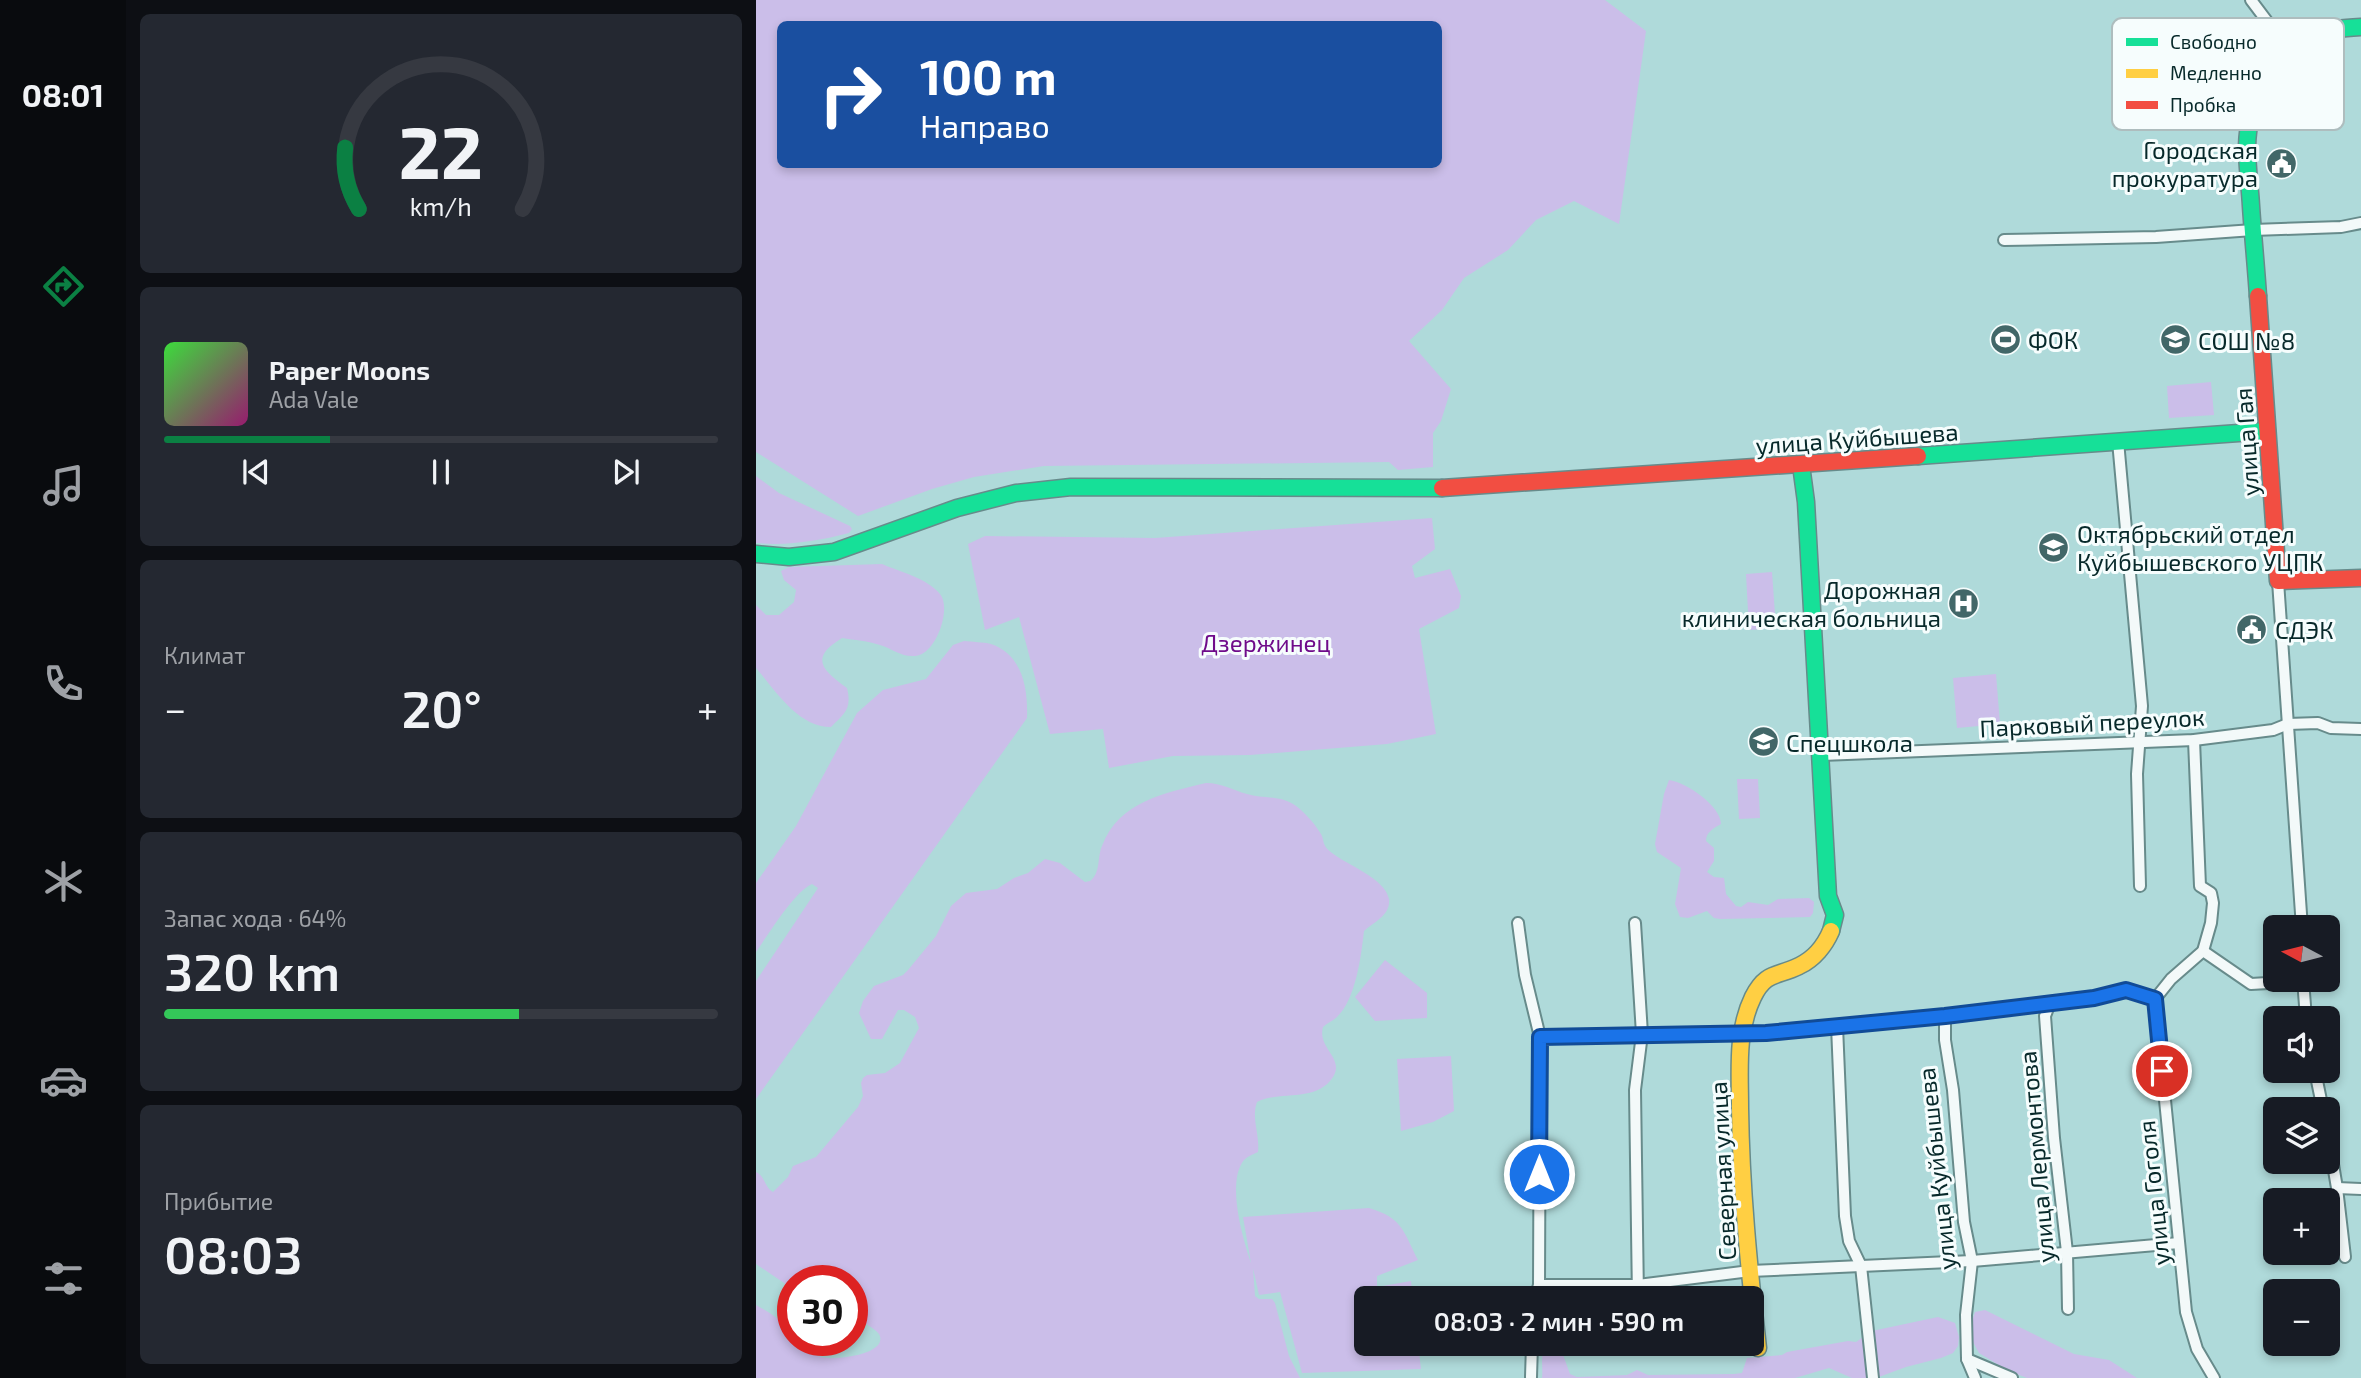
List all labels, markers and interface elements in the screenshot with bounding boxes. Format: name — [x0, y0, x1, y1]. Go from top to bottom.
legend — [2112, 18, 2344, 130]
text: Свободно — [2170, 30, 2257, 53]
text: 100 m — [920, 46, 1057, 105]
icon: right — [805, 49, 896, 140]
text: Медленно — [2170, 61, 2262, 84]
text: 08:01 — [22, 75, 104, 113]
text: Пробка — [2170, 93, 2236, 116]
text: Направо — [920, 106, 1050, 144]
text: 22 — [399, 107, 483, 195]
place label: Городская прокуратура — [2112, 135, 2258, 193]
public building icon: Городская прокуратура — [2264, 146, 2298, 180]
text: km/h — [410, 191, 472, 221]
icon: directions — [39, 262, 88, 311]
sports icon: ФОК — [1988, 322, 2022, 356]
school or university icon: СОШ №8 — [2158, 323, 2192, 357]
place label: ФОК — [2028, 325, 2078, 354]
place label: СОШ №8 — [2198, 326, 2295, 355]
text: Paper Moons — [269, 354, 430, 385]
text: Ada Vale — [269, 385, 359, 413]
street label: улица Гая — [2228, 387, 2265, 497]
street label: улица Куйбышева — [1755, 416, 1959, 461]
icon: previous — [237, 453, 275, 491]
icon: pause — [422, 453, 460, 491]
icon: next — [607, 453, 645, 491]
icon: music — [39, 461, 88, 510]
place label: Октябрьский отдел Куйбышевского УЦПК — [2077, 519, 2323, 577]
school or university icon: Октябрьский отдел Куйбышевского УЦПК — [2037, 530, 2071, 564]
place label: Дорожная клиническая больница — [1682, 575, 1941, 632]
hospital icon: Дорожная клиническая больница — [1947, 586, 1981, 620]
public building icon: СДЭК — [2235, 612, 2269, 646]
place label: СДЭК — [2275, 615, 2334, 644]
park label: Дзержинец — [1201, 628, 1331, 657]
text: Климат — [164, 641, 245, 669]
icon: phone — [39, 659, 88, 708]
text: 20° — [401, 676, 482, 738]
text: − — [164, 685, 186, 731]
text: + — [697, 685, 718, 731]
street label: Парковый переулок — [1979, 702, 2206, 743]
school or university icon: Спецшкола — [1746, 725, 1780, 759]
place label: Спецшкола — [1786, 728, 1913, 757]
icon: climate — [39, 857, 88, 906]
text: Запас хода · 64% — [164, 904, 346, 932]
north arrow — [2263, 915, 2340, 992]
map controls — [2263, 915, 2340, 1356]
text: 320 km — [164, 939, 340, 1001]
button: sound — [2263, 1006, 2340, 1083]
pin — [2132, 1041, 2192, 1101]
street label: улица Лермонтова — [2012, 1050, 2061, 1264]
icon: arrive — [2143, 1052, 2181, 1090]
icon: car — [39, 1056, 88, 1105]
street label: улица Куйбышева — [1911, 1066, 1962, 1272]
street label: Северная улица — [1703, 1081, 1742, 1261]
button: layers — [2263, 1097, 2340, 1174]
street label: улица Гоголя — [2131, 1119, 2176, 1267]
position arrow — [1502, 1137, 1576, 1211]
text: Прибытие — [164, 1187, 273, 1215]
button: + — [2263, 1188, 2340, 1265]
text: 08:03 — [164, 1222, 303, 1284]
icon: filters — [39, 1254, 88, 1303]
speed limit sign: 30 — [777, 1265, 868, 1356]
button: − — [2263, 1279, 2340, 1356]
text: 08:03 · 2 мин · 590 m — [1434, 1305, 1684, 1336]

